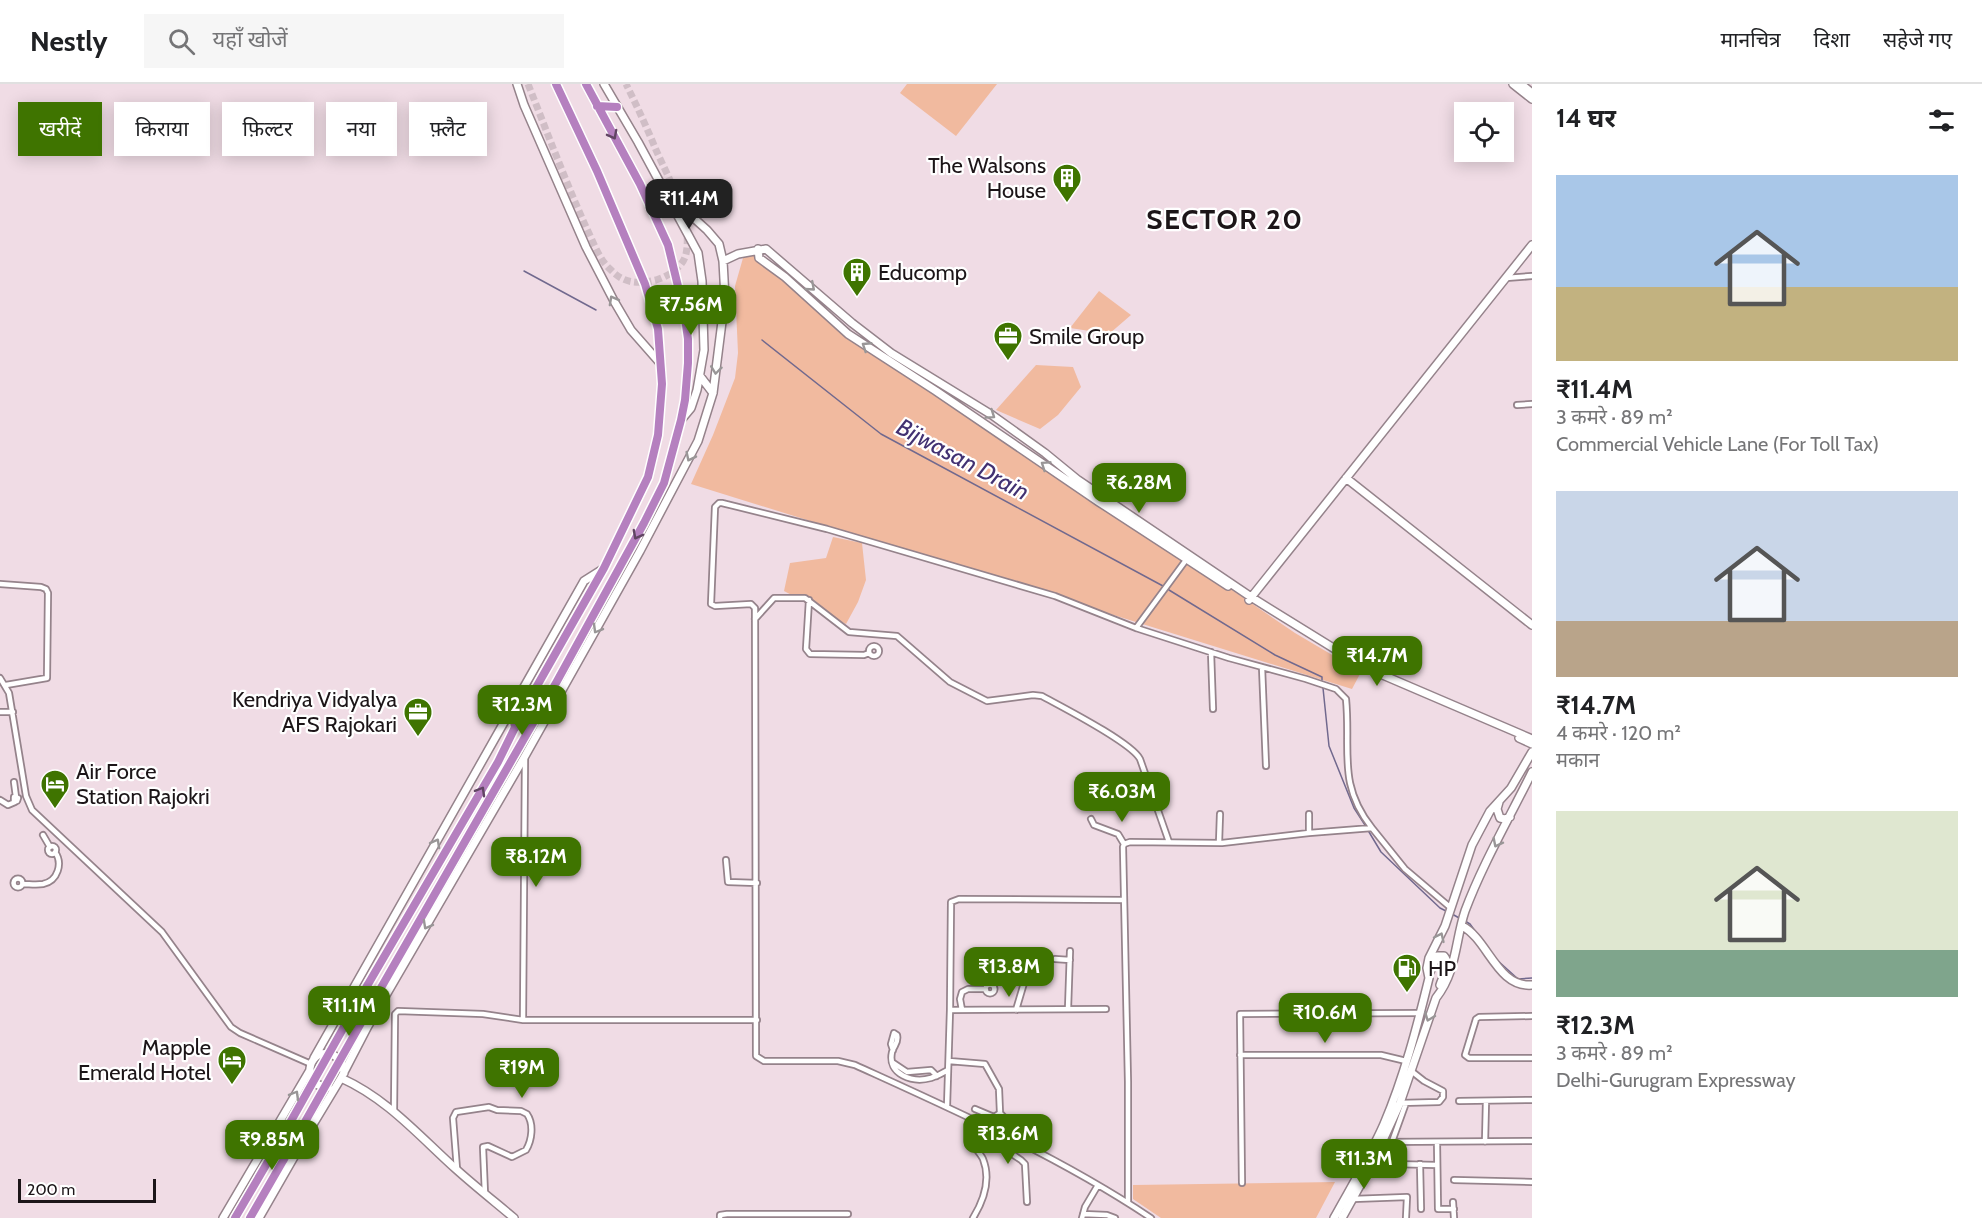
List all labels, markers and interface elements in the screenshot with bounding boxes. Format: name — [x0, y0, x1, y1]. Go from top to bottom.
search box — [144, 14, 564, 68]
text: Nestly — [30, 24, 108, 58]
icon: search — [165, 25, 198, 58]
text: यहाँ खोजें — [213, 26, 288, 53]
text: मानचित्र — [1721, 27, 1781, 52]
text: दिशा — [1814, 27, 1850, 52]
text: सहेजे गए — [1883, 27, 1952, 52]
chip: खरीदें — [18, 102, 102, 156]
chip: किराया — [114, 102, 210, 156]
chip: फ़िल्टर — [222, 102, 314, 156]
chip: नया — [326, 102, 397, 156]
chip: फ़्लैट — [409, 102, 487, 156]
map controls — [1454, 102, 1514, 162]
button: locate — [1454, 102, 1514, 162]
text: 14 घर — [1556, 102, 1616, 134]
icon: filters — [1925, 104, 1958, 137]
one-way arrow — [606, 129, 617, 140]
place label: The Walsons House — [928, 152, 1046, 204]
building icon: The Walsons House — [1051, 162, 1083, 204]
pin: ₹11.4M — [640, 179, 738, 230]
text: ₹11.4M — [659, 186, 719, 210]
district label: SECTOR 20 — [1146, 202, 1304, 236]
icon: home — [1703, 214, 1811, 322]
building icon: Educomp — [841, 256, 873, 298]
place label: Educomp — [878, 259, 967, 286]
one-way arrow — [804, 280, 814, 291]
pin: ₹7.56M — [642, 285, 740, 336]
text: ₹7.56M — [659, 292, 723, 316]
one-way arrow — [609, 296, 620, 306]
office icon: Smile Group — [992, 320, 1024, 362]
place label: Smile Group — [1029, 323, 1144, 350]
one-way arrow — [861, 342, 872, 353]
one-way arrow — [710, 365, 723, 374]
text: ₹11.4M — [1556, 373, 1633, 405]
text: 3 कमरे · 89 m² — [1556, 405, 1673, 429]
one-way arrow — [984, 408, 995, 419]
water label: Bijwasan Drain — [892, 412, 1034, 506]
text: Commercial Vehicle Lane (For Toll Tax) — [1556, 432, 1879, 456]
one-way arrow — [686, 451, 697, 462]
one-way arrow — [1041, 462, 1052, 473]
pin: ₹6.28M — [1090, 463, 1188, 514]
text: ₹6.28M — [1106, 470, 1172, 494]
one-way arrow — [633, 529, 644, 539]
icon: home — [1703, 530, 1811, 638]
one-way arrow — [592, 622, 604, 633]
pin: ₹14.7M — [1328, 636, 1426, 687]
text: ₹14.7M — [1346, 643, 1408, 667]
pin: ₹12.3M — [473, 685, 571, 736]
place label: Kendriya Vidyalya AFS Rajokari — [232, 686, 397, 738]
text: ₹14.7M — [1556, 689, 1636, 721]
text: ₹12.3M — [492, 692, 552, 716]
office icon: Kendriya Vidyalya AFS Rajokari — [402, 696, 434, 738]
text: 4 कमरे · 120 m² — [1556, 721, 1681, 745]
text: मकान — [1556, 748, 1600, 772]
place label: Air Force Station Rajokri — [76, 758, 210, 810]
hotel icon: Air Force Station Rajokri — [39, 768, 71, 810]
pin: ₹6.03M — [1073, 772, 1171, 823]
text: ₹6.03M — [1088, 779, 1156, 803]
one-way arrow — [473, 786, 485, 797]
pin: ₹8.12M — [487, 837, 585, 888]
one-way arrow — [1493, 837, 1504, 847]
one-way arrow — [429, 839, 441, 849]
text: ₹8.12M — [505, 844, 567, 868]
icon: home — [1703, 850, 1811, 958]
one-way arrow — [422, 919, 434, 929]
one-way arrow — [1433, 932, 1445, 943]
pin: ₹13.8M — [960, 947, 1058, 998]
fuel station icon: HP — [1391, 952, 1423, 994]
text: ₹13.8M — [978, 954, 1040, 978]
place label: HP — [1428, 955, 1457, 982]
pin: ₹11.1M — [300, 986, 398, 1037]
text: ₹11.1M — [322, 993, 376, 1017]
pin: ₹10.6M — [1276, 993, 1374, 1044]
text: ₹10.6M — [1293, 1000, 1357, 1024]
text: ₹12.3M — [1556, 1009, 1635, 1041]
one-way arrow — [1423, 1011, 1436, 1022]
place label: Mapple Emerald Hotel — [78, 1034, 212, 1086]
text: 3 कमरे · 89 m² — [1556, 1041, 1673, 1065]
hotel icon: Mapple Emerald Hotel — [216, 1044, 248, 1086]
pin: ₹19M — [486, 1048, 558, 1099]
text: ₹19M — [499, 1055, 545, 1079]
text: Delhi-Gurugram Expressway — [1556, 1068, 1796, 1092]
one-way arrow — [288, 1091, 300, 1101]
pin: ₹13.6M — [959, 1114, 1057, 1165]
pin: ₹9.85M — [223, 1120, 321, 1171]
text: ₹13.6M — [977, 1121, 1039, 1145]
text: ₹9.85M — [239, 1127, 305, 1151]
pin: ₹11.3M — [1315, 1139, 1413, 1190]
text: ₹11.3M — [1335, 1146, 1393, 1170]
scale bar — [18, 1176, 156, 1204]
text: 200 m — [27, 1180, 75, 1199]

